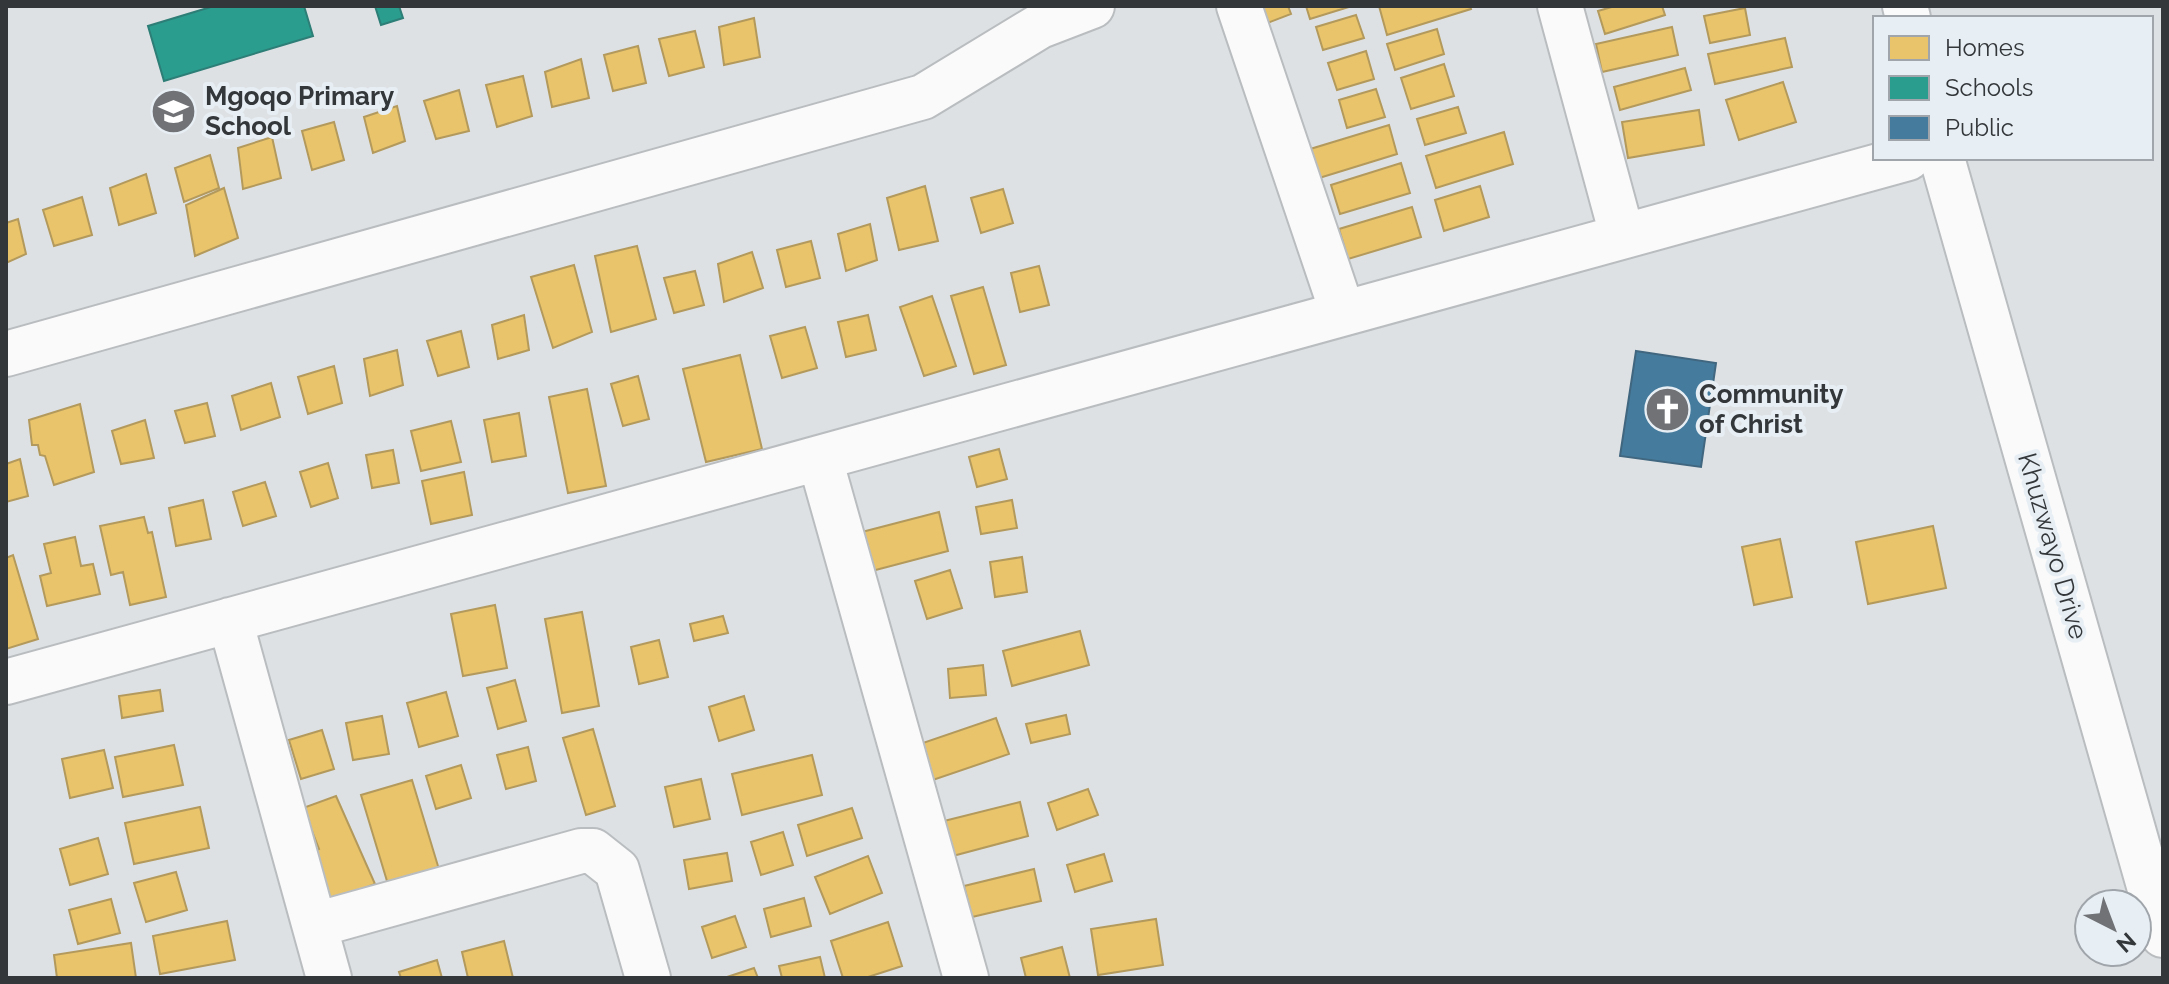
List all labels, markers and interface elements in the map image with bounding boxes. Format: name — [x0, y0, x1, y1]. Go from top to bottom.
legend — [1873, 16, 2153, 160]
text: Homes — [1945, 33, 2025, 62]
text: Schools — [1945, 73, 2033, 102]
place label: Mgoqo Primary School — [205, 81, 394, 141]
school or university icon: Mgoqo Primary School — [150, 87, 198, 135]
text: Public — [1945, 113, 2014, 142]
place label: Community of Christ — [1699, 379, 1844, 439]
church icon: Community of Christ — [1644, 385, 1692, 433]
street label: Khuzwayo Drive — [2012, 449, 2094, 643]
north arrow — [2073, 888, 2153, 968]
text: N — [2111, 928, 2141, 958]

